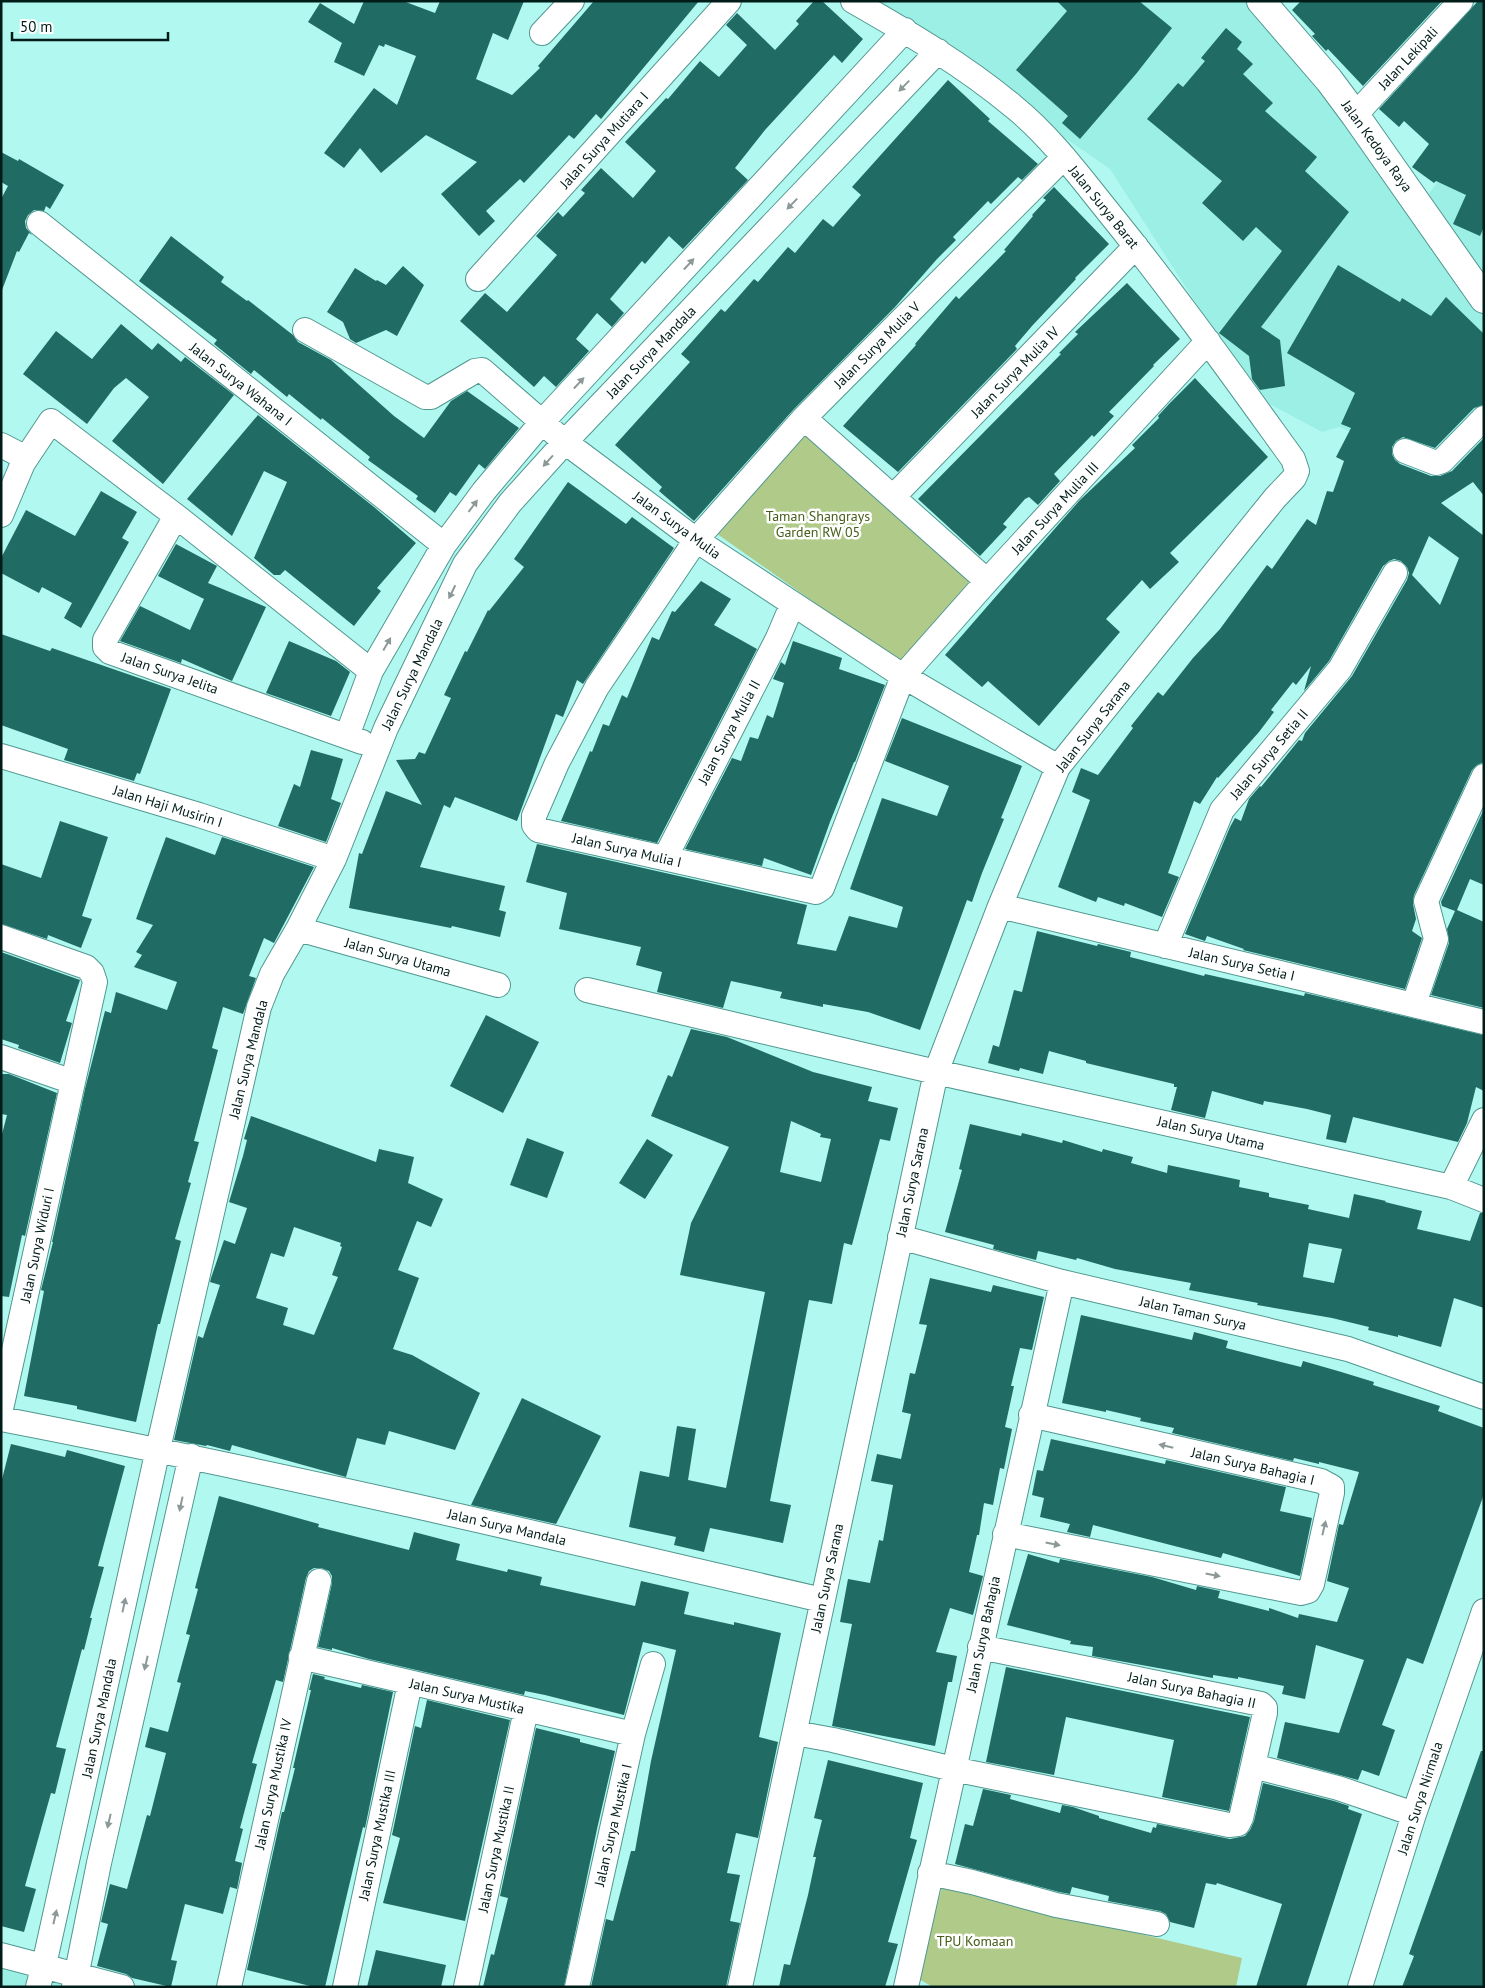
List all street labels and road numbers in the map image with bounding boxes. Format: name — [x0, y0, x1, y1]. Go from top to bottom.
street label: Jalan Lekipali — [1374, 23, 1442, 94]
street label: Jalan Surya Mutiara I — [555, 88, 652, 193]
street label: Jalan Kedoya Raya — [1337, 96, 1416, 195]
street label: Jalan Surya Barat — [1064, 161, 1143, 252]
street label: Jalan Surya Mulia V — [829, 298, 924, 393]
street label: Jalan Surya Mandala — [602, 302, 700, 403]
street label: Jalan Surya Mulia IV — [966, 323, 1063, 422]
street label: Jalan Surya Wahana I — [185, 338, 296, 430]
street label: Jalan Surya Mulia III — [1007, 458, 1102, 559]
street label: Jalan Surya Mulia — [629, 487, 724, 563]
street label: Jalan Surya Mandala — [377, 615, 447, 733]
street label: Jalan Surya Jelita — [118, 648, 221, 698]
street label: Jalan Surya Mulia II — [693, 677, 764, 788]
street label: Jalan Surya Sarana — [1051, 677, 1134, 776]
street label: Jalan Surya Setia II — [1225, 705, 1312, 804]
street label: Jalan Haji Musirin I — [110, 781, 225, 831]
street label: Jalan Surya Mulia I — [570, 828, 683, 871]
street label: Jalan Surya Utama — [342, 933, 453, 981]
street label: Jalan Surya Setia I — [1186, 943, 1297, 985]
street label: Jalan Surya Mandala — [224, 998, 271, 1121]
street label: Jalan Surya Utama — [1155, 1112, 1266, 1154]
street label: Jalan Surya Sarana — [891, 1126, 932, 1239]
street label: Jalan Surya Widuri I — [16, 1186, 58, 1305]
street label: Jalan Taman Surya — [1137, 1292, 1248, 1334]
street label: Jalan Surya Bahagia I — [1189, 1443, 1316, 1489]
street label: Jalan Surya Mandala — [445, 1504, 568, 1549]
street label: Jalan Surya Sarana — [806, 1522, 847, 1635]
street label: Jalan Surya Bahagia — [962, 1574, 1004, 1695]
street label: Jalan Surya Mandala — [77, 1657, 120, 1780]
street label: Jalan Surya Bahagia II — [1125, 1667, 1258, 1712]
street label: Jalan Surya Mustika — [407, 1674, 526, 1718]
street label: Jalan Surya Mustika IV — [250, 1717, 296, 1852]
street label: Jalan Surya Nirmala — [1393, 1739, 1447, 1858]
street label: Jalan Surya Mustika I — [590, 1762, 636, 1889]
street label: Jalan Surya Mustika III — [354, 1768, 400, 1903]
street label: Jalan Surya Mustika II — [474, 1784, 518, 1915]

